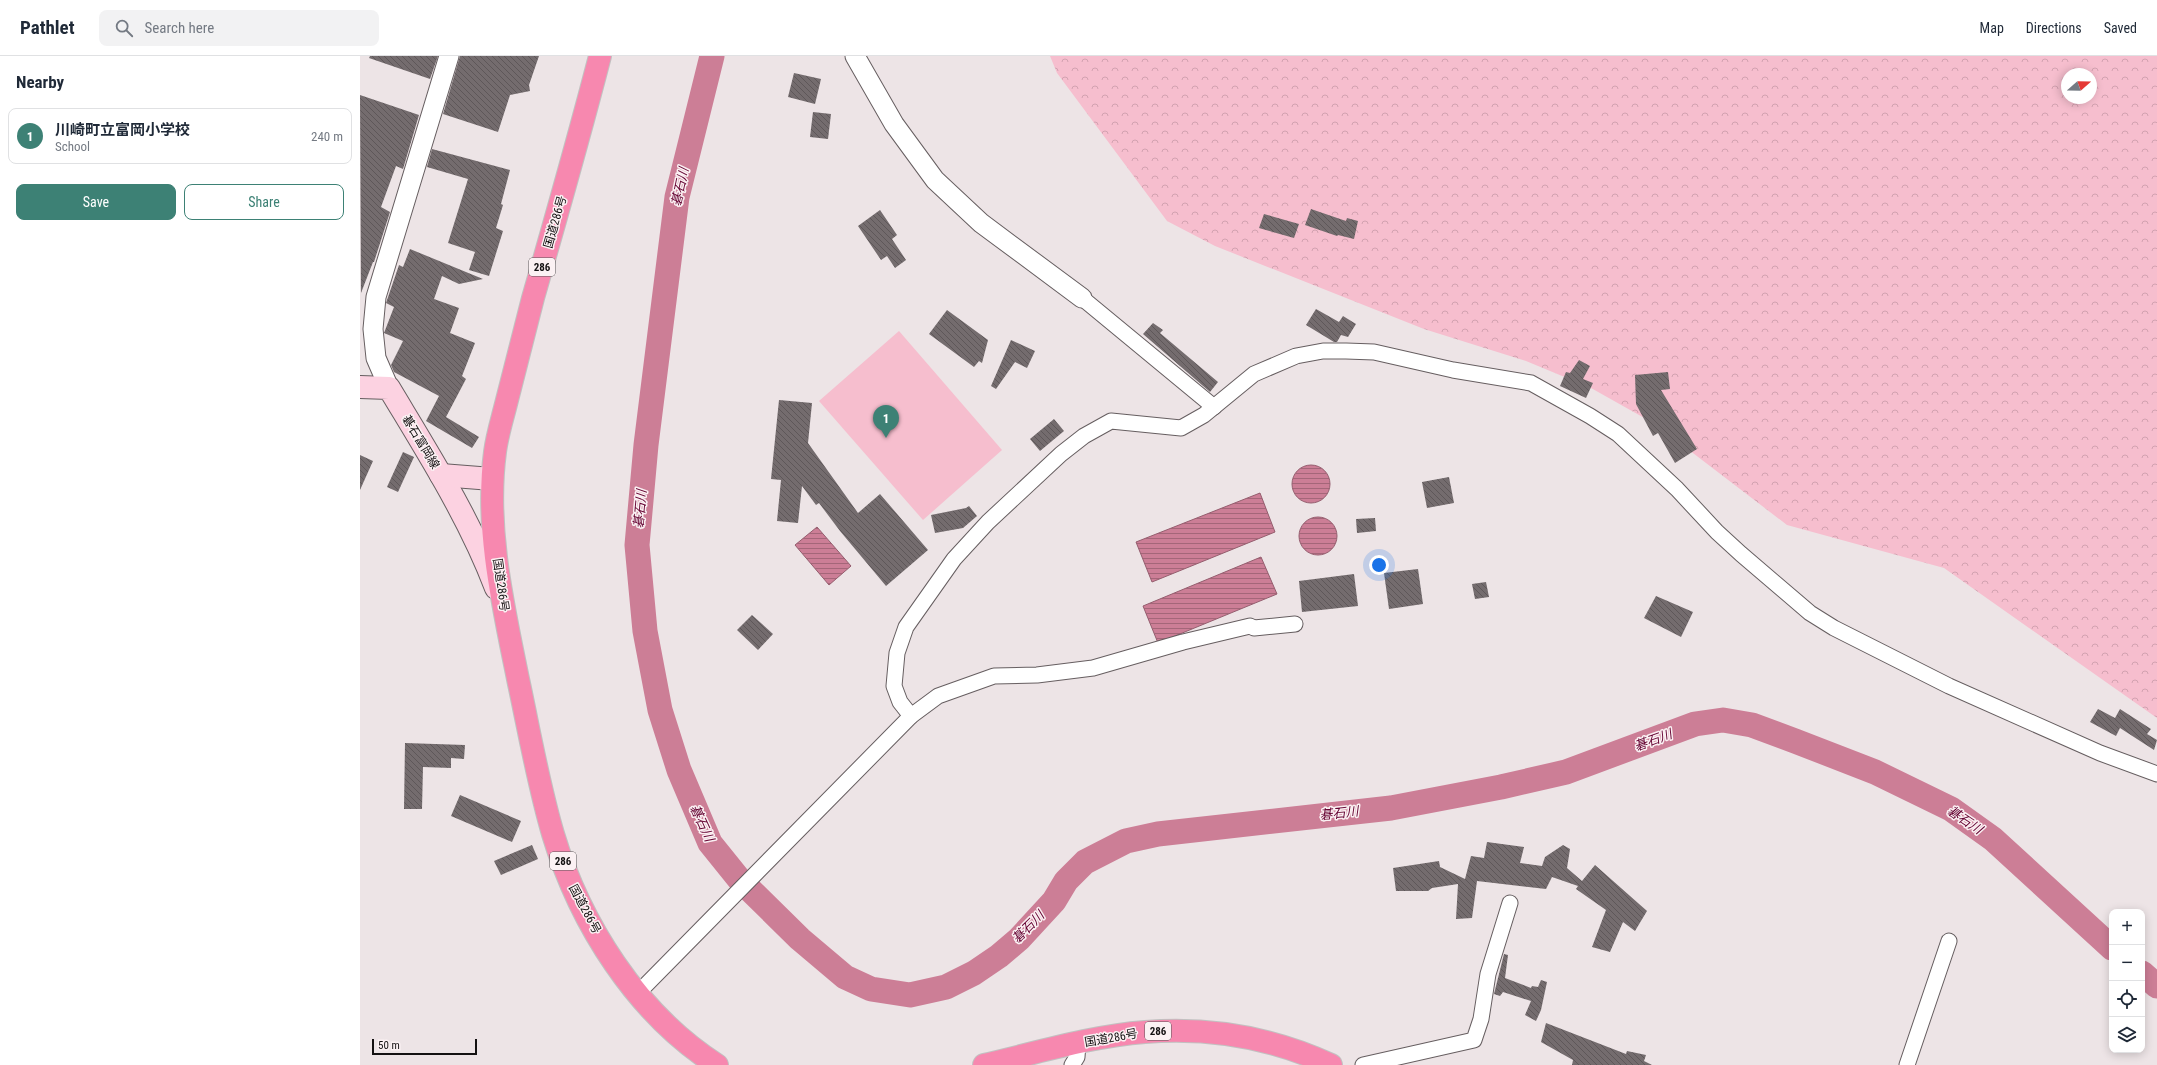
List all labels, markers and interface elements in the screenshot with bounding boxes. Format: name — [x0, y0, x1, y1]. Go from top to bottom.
search box — [99, 10, 379, 46]
text: Pathlet — [20, 16, 75, 39]
icon: search — [113, 17, 135, 39]
text: Search here — [145, 19, 214, 37]
text: Map — [1980, 20, 2004, 36]
text: Directions — [2026, 20, 2082, 36]
text: Saved — [2104, 20, 2137, 36]
north arrow — [2061, 68, 2097, 104]
text: Nearby — [16, 72, 64, 92]
text: 川崎町立富岡小学校 — [55, 121, 190, 139]
text: 1 — [27, 129, 33, 144]
text: 240 m — [311, 129, 343, 144]
text: School — [55, 139, 90, 154]
water label: 碁石川 — [669, 164, 692, 208]
button: Save — [16, 184, 176, 220]
button: Share — [184, 184, 344, 220]
street label: 国道286号 — [541, 194, 569, 250]
road number: 286 — [529, 258, 555, 276]
pin: 1 — [873, 405, 899, 438]
street label: 碁石富岡線 — [400, 413, 442, 471]
water label: 碁石川 — [631, 487, 649, 529]
your location — [1369, 555, 1389, 575]
street label: 国道286号 — [490, 557, 512, 613]
water label: 碁石川 — [1632, 726, 1676, 754]
water label: 碁石川 — [687, 802, 718, 846]
water label: 碁石川 — [1319, 803, 1361, 822]
water label: 碁石川 — [1945, 803, 1987, 838]
road number: 286 — [550, 852, 576, 870]
street label: 国道286号 — [566, 882, 604, 936]
water label: 碁石川 — [1009, 906, 1049, 946]
map controls — [2109, 909, 2145, 1053]
button: + — [2109, 909, 2145, 945]
button: − — [2109, 945, 2145, 981]
button: locate — [2109, 981, 2145, 1017]
button: layers — [2109, 1017, 2145, 1053]
road number: 286 — [1145, 1022, 1171, 1040]
street label: 国道286号 — [1083, 1026, 1139, 1050]
scale bar — [372, 1037, 477, 1056]
text: 50 m — [378, 1039, 400, 1052]

